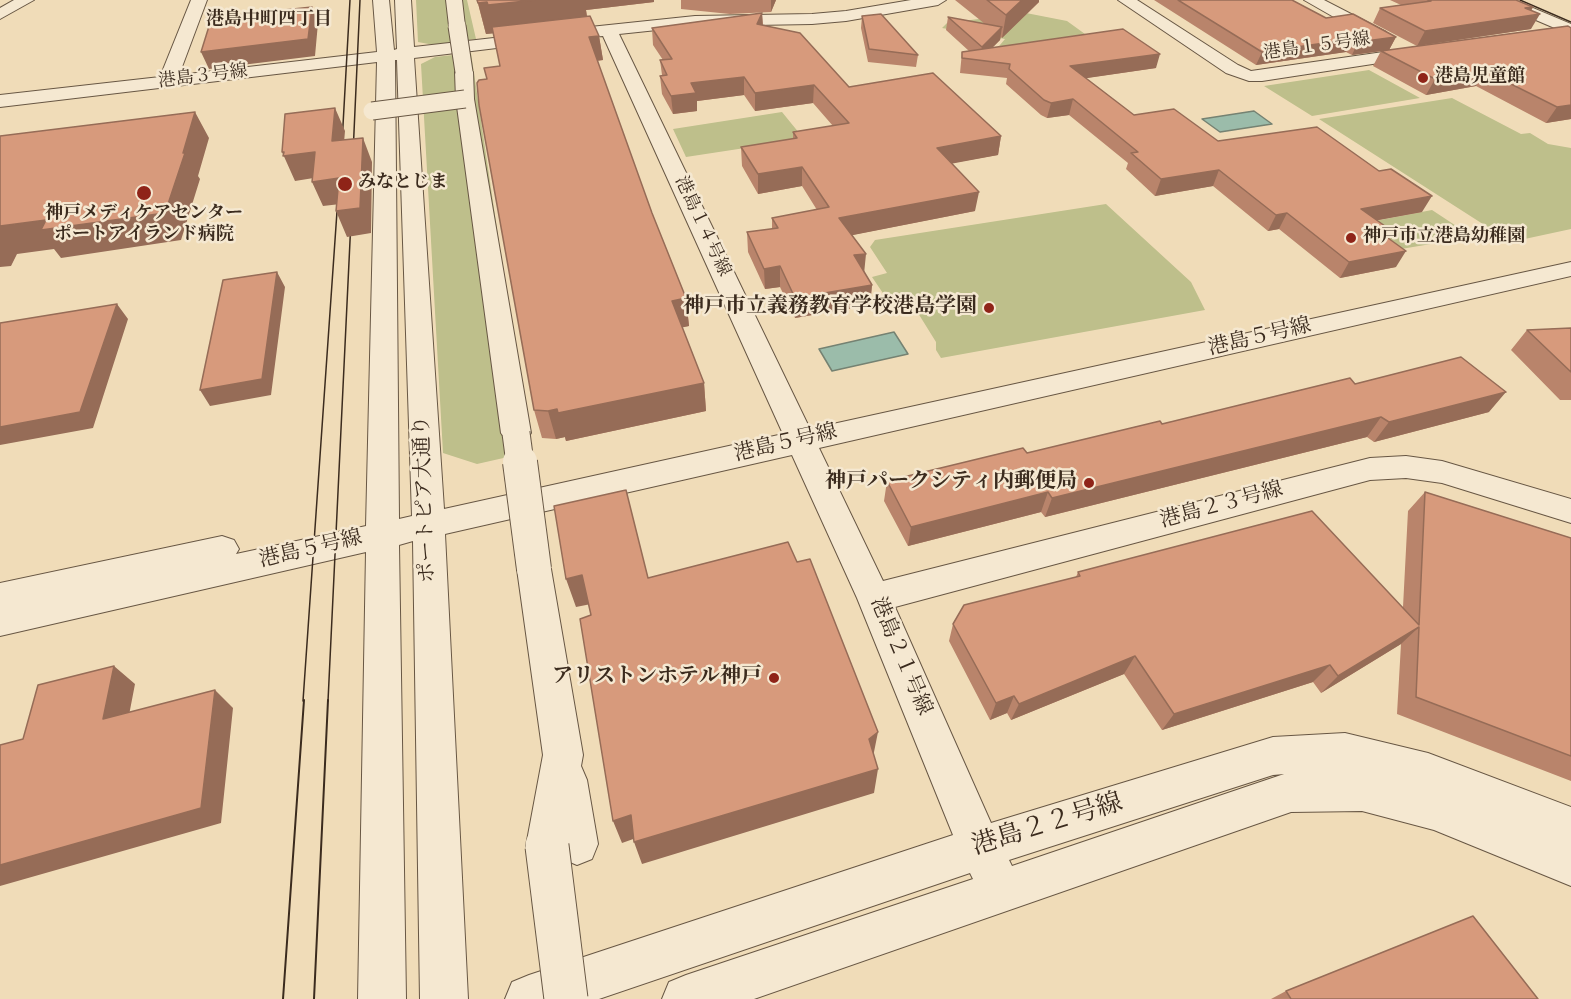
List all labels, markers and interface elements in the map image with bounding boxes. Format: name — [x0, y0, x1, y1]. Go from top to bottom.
district label: 港島中町四丁目 — [206, 10, 332, 32]
street label: 港島１５号線 — [1262, 30, 1372, 66]
street label: 港島３号線 — [157, 62, 249, 94]
place label: 港島児童館 — [1435, 67, 1525, 89]
marker: 港島児童館 — [1416, 71, 1430, 85]
place label: みなとじま — [358, 173, 448, 195]
street label: 港島１４号線 — [668, 173, 734, 281]
marker: みなとじま — [336, 175, 354, 193]
marker: 神戸メディケアセンター ポートアイランド病院 — [135, 184, 153, 202]
place label: 神戸メディケアセンター ポートアイランド病院 — [45, 204, 243, 246]
place label: 神戸市立港島幼稚園 — [1363, 227, 1525, 249]
marker: 神戸市立港島幼稚園 — [1344, 231, 1358, 245]
place label: 神戸市立義務教育学校港島学園 — [683, 295, 977, 321]
marker: 神戸市立義務教育学校港島学園 — [982, 301, 996, 315]
street label: 港島５号線 — [1206, 315, 1314, 363]
street label: ポートピア大通り — [411, 415, 443, 583]
street label: 港島５号線 — [732, 421, 840, 469]
place label: 神戸パークシティ内郵便局 — [825, 470, 1077, 496]
marker: 神戸パークシティ内郵便局 — [1082, 476, 1096, 490]
street label: 港島２３号線 — [1158, 479, 1286, 535]
street label: 港島５号線 — [257, 527, 365, 575]
street label: 港島２１号線 — [863, 594, 935, 720]
place label: アリストンホテル神戸 — [552, 665, 762, 691]
marker: アリストンホテル神戸 — [767, 671, 781, 685]
street label: 港島２２号線 — [969, 789, 1127, 865]

